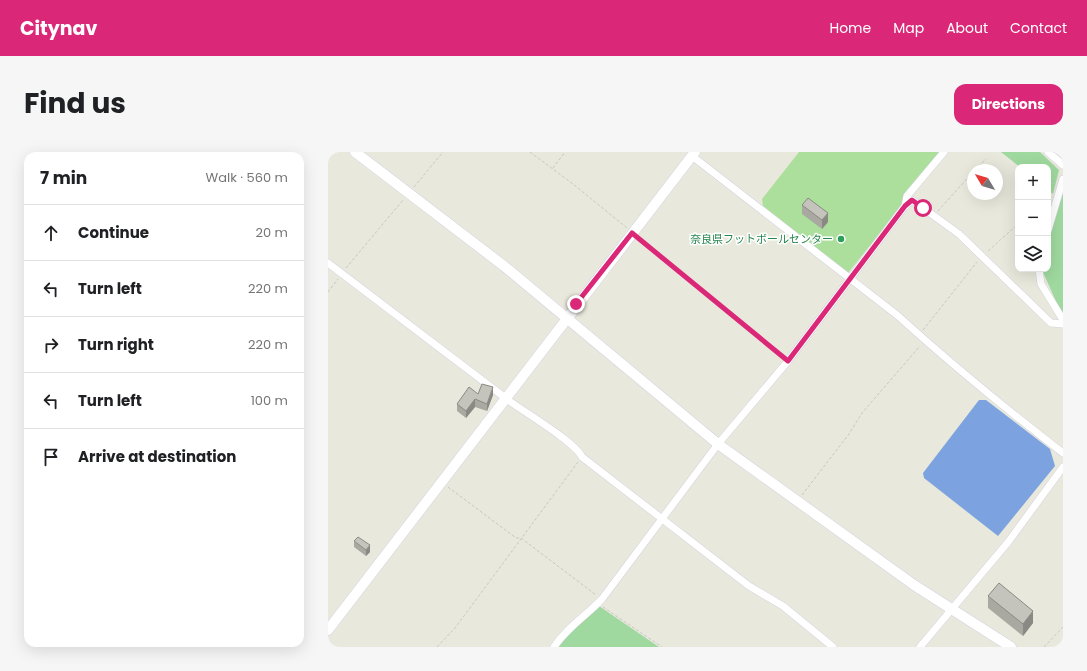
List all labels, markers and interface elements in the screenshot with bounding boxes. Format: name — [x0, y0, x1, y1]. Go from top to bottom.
text: Citynav — [20, 15, 97, 42]
text: Home — [829, 18, 871, 38]
text: Map — [893, 18, 924, 38]
text: About — [946, 18, 988, 38]
text: Contact — [1010, 18, 1067, 38]
text: Find us — [24, 84, 126, 123]
button: Directions — [954, 84, 1063, 125]
north arrow — [967, 164, 1003, 200]
map controls — [1015, 164, 1051, 272]
button: + — [1015, 164, 1051, 200]
text: 7 min — [40, 166, 87, 190]
text: Walk · 560 m — [205, 168, 288, 187]
route start — [914, 199, 932, 217]
button: − — [1015, 200, 1051, 236]
icon: ahead — [40, 222, 62, 244]
text: Continue — [78, 222, 149, 243]
text: 20 m — [255, 223, 288, 242]
place label: 奈良県フットボールセンター — [690, 231, 833, 247]
marker: 奈良県フットボールセンター — [836, 234, 846, 244]
button: layers — [1015, 236, 1051, 272]
icon: left — [40, 278, 62, 300]
text: Turn left — [78, 278, 142, 299]
text: 220 m — [248, 279, 288, 298]
route end — [567, 295, 585, 313]
icon: right — [40, 334, 62, 356]
text: Turn right — [78, 334, 154, 355]
text: 220 m — [248, 335, 288, 354]
icon: left — [40, 390, 62, 412]
text: Turn left — [78, 390, 142, 411]
text: 100 m — [251, 391, 288, 410]
icon: arrive — [40, 446, 62, 468]
text: Arrive at destination — [78, 446, 236, 467]

